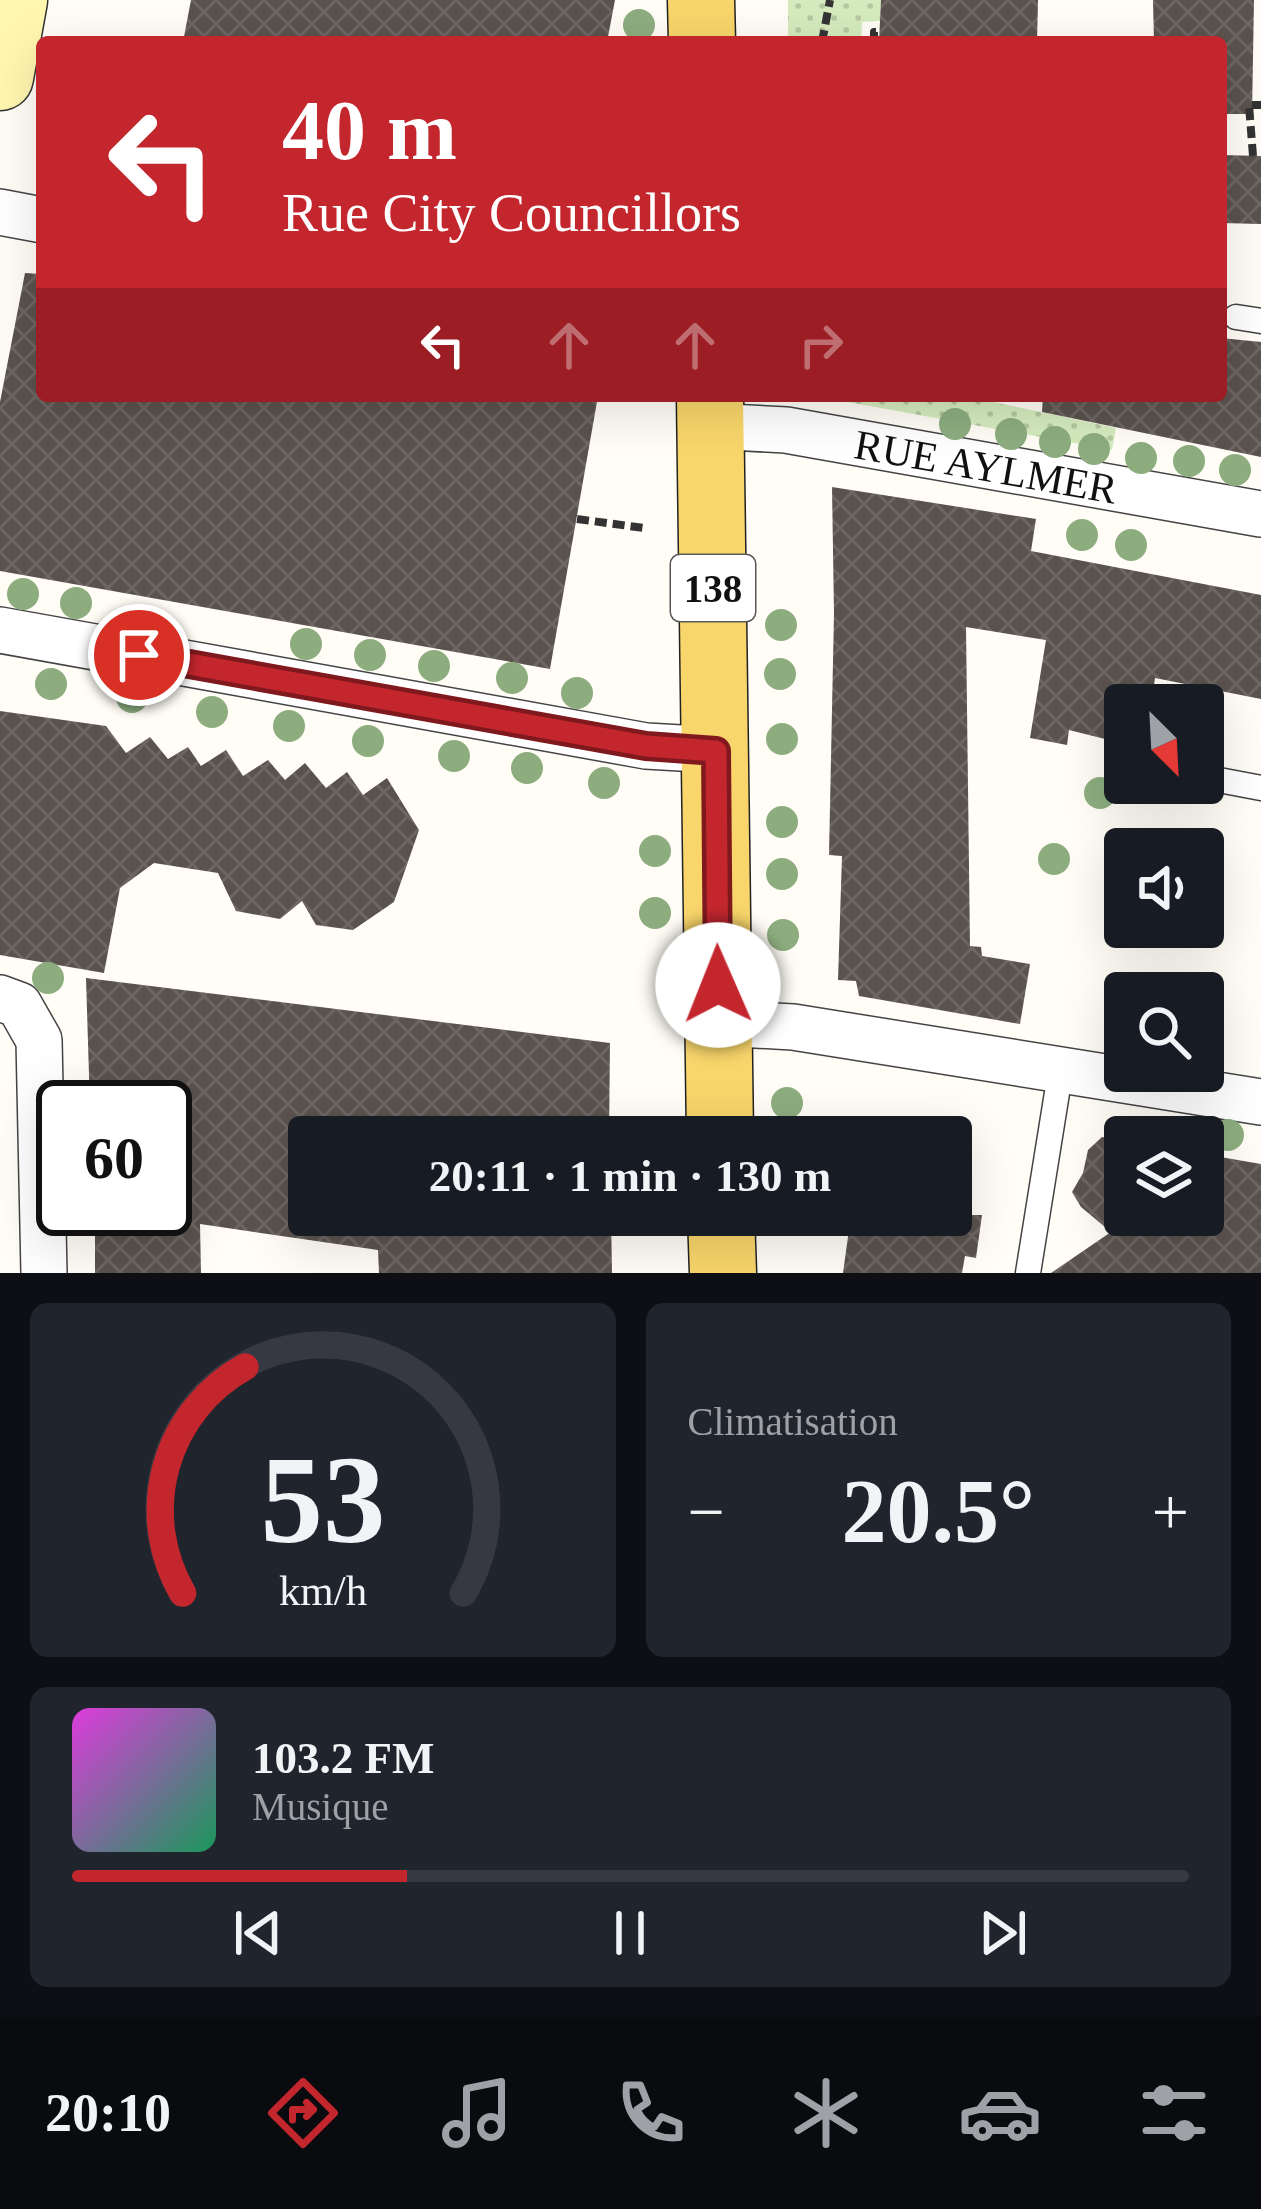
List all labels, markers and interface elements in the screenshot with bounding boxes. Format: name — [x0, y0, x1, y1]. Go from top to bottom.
icon: left — [84, 84, 240, 240]
text: 40 m — [282, 84, 457, 177]
text: Rue City Councillors — [282, 183, 741, 243]
icon: left — [410, 312, 476, 378]
icon: ahead — [536, 312, 602, 378]
icon: ahead — [662, 312, 728, 378]
icon: right — [788, 312, 854, 378]
street label: RUE AYLMER — [851, 421, 1121, 513]
road number: 138 — [671, 555, 755, 621]
pin — [88, 604, 190, 706]
icon: arrive — [106, 622, 172, 688]
north arrow — [1104, 684, 1224, 804]
map controls — [1104, 684, 1224, 1236]
button: sound — [1104, 828, 1224, 948]
position arrow — [655, 922, 781, 1048]
button: search — [1104, 972, 1224, 1092]
speed limit sign: 60 — [36, 1080, 192, 1236]
button: layers — [1104, 1116, 1224, 1236]
text: 20:11 · 1 min · 130 m — [429, 1151, 831, 1201]
text: Climatisation — [688, 1400, 898, 1443]
text: 53 — [260, 1431, 385, 1569]
text: 20.5° — [842, 1462, 1035, 1561]
text: − — [688, 1475, 725, 1548]
text: + — [1152, 1475, 1189, 1548]
text: km/h — [279, 1567, 367, 1614]
text: 103.2 FM — [252, 1733, 434, 1783]
text: Musique — [252, 1785, 389, 1828]
icon: previous — [225, 1900, 291, 1966]
icon: pause — [597, 1900, 663, 1966]
icon: next — [970, 1900, 1036, 1966]
icon: directions — [261, 2071, 345, 2155]
icon: music — [435, 2071, 519, 2155]
icon: phone — [609, 2071, 693, 2155]
icon: climate — [784, 2071, 868, 2155]
icon: car — [958, 2071, 1042, 2155]
icon: filters — [1132, 2071, 1216, 2155]
text: 20:10 — [45, 2083, 171, 2143]

